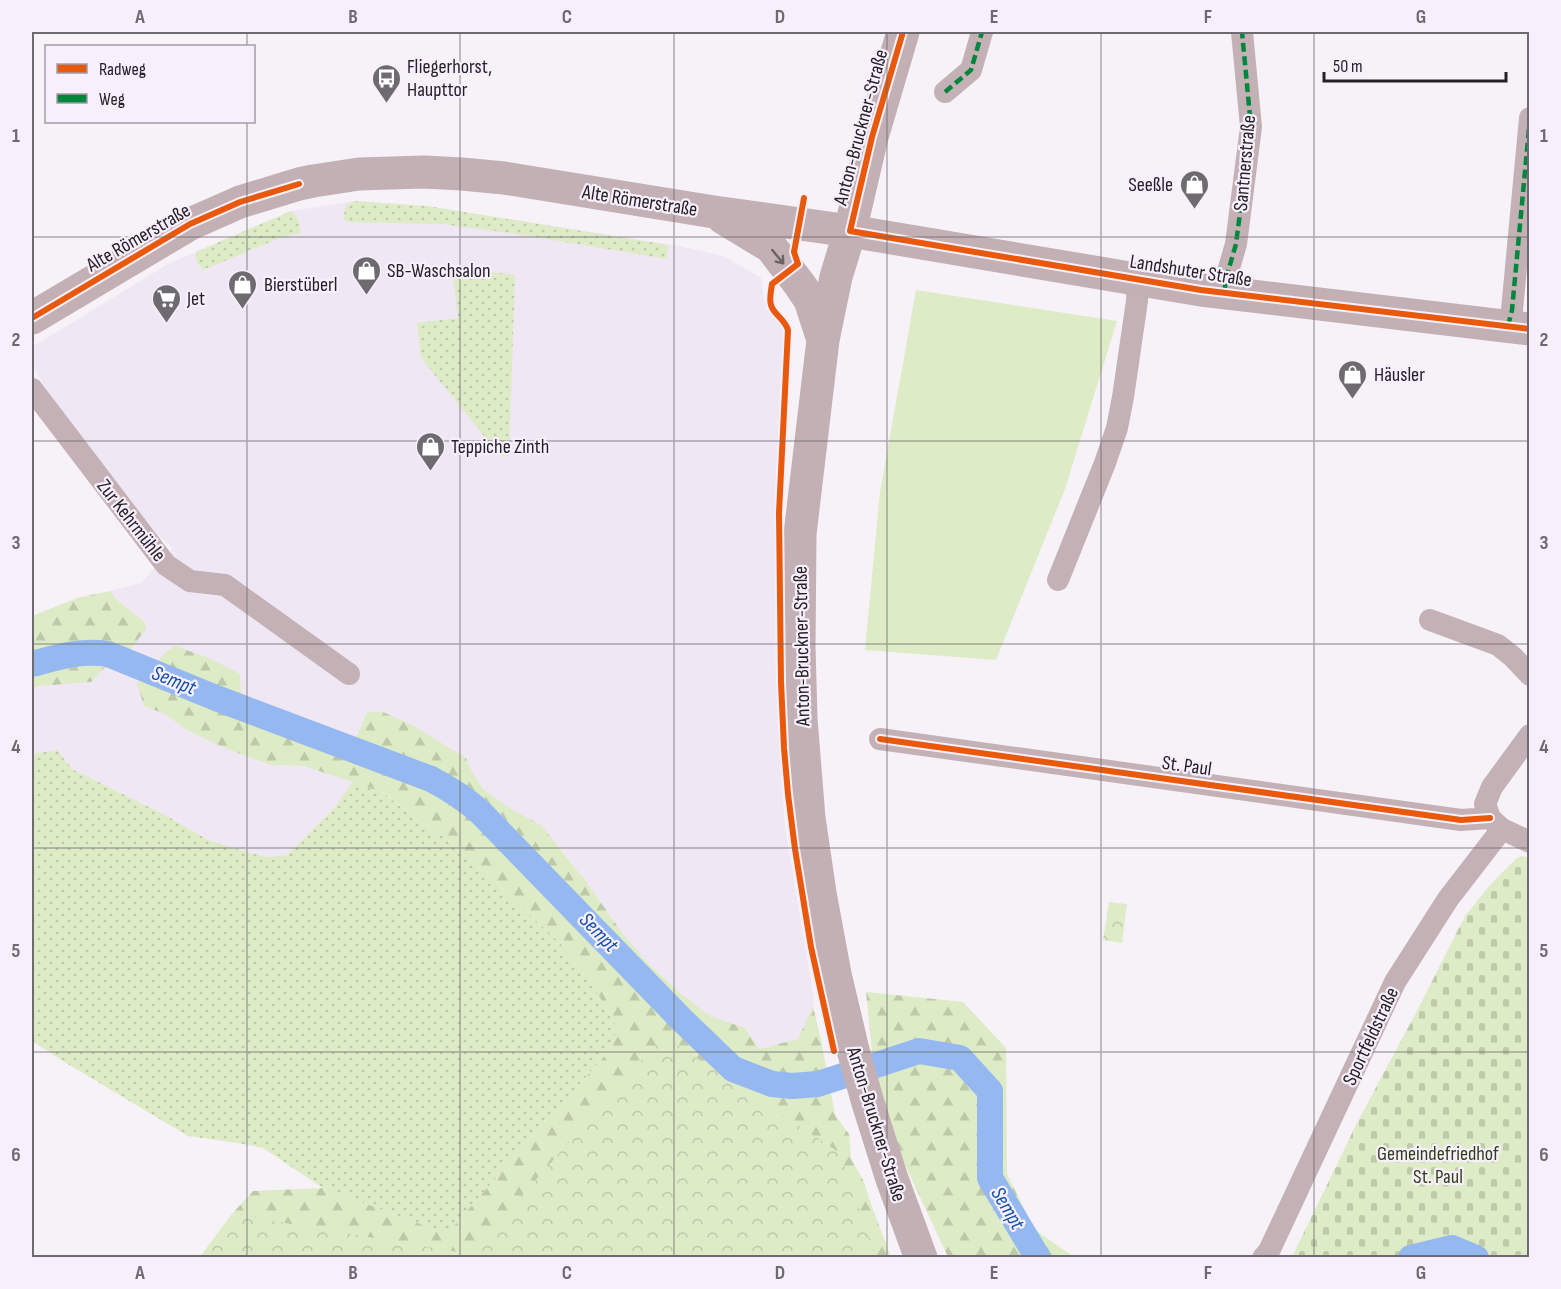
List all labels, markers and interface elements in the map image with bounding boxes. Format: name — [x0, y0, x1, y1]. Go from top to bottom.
text: A — [134, 5, 145, 29]
text: B — [348, 5, 358, 29]
text: C — [562, 5, 572, 29]
text: D — [775, 5, 785, 29]
text: E — [990, 5, 998, 29]
text: F — [1204, 5, 1212, 29]
text: G — [1416, 5, 1426, 29]
legend — [45, 45, 255, 123]
scale bar — [1324, 45, 1506, 83]
street label: Anton-Bruckner-Straße — [828, 47, 893, 209]
place label: Fliegerhorst, Haupttor — [407, 55, 492, 102]
text: 50 m — [1333, 56, 1363, 77]
text: Radweg — [99, 59, 146, 80]
bus stop icon: Fliegerhorst, Haupttor — [370, 62, 402, 104]
text: Weg — [99, 89, 125, 110]
street label: Santnerstraße — [1229, 114, 1261, 212]
text: 1 — [12, 124, 20, 148]
text: 1 — [1540, 124, 1548, 148]
shop icon: Seeßle — [1178, 168, 1210, 210]
place label: Seeßle — [1128, 173, 1173, 197]
street label: Alte Römerstraße — [580, 180, 699, 222]
street label: Alte Römerstraße — [81, 198, 195, 278]
one-way arrow — [772, 249, 785, 265]
street label: Landshuter Straße — [1128, 249, 1254, 292]
shop icon: SB-Waschsalon — [350, 254, 382, 296]
place label: SB-Waschsalon — [387, 259, 491, 283]
shop icon: Bierstüberl — [227, 268, 259, 310]
place label: Bierstüberl — [264, 273, 338, 297]
supermarket icon: Jet — [150, 282, 182, 324]
place label: Jet — [186, 287, 205, 311]
text: 2 — [12, 328, 20, 352]
text: 2 — [1540, 328, 1548, 352]
shop icon: Häusler — [1337, 358, 1369, 400]
place label: Häusler — [1374, 363, 1425, 387]
shop icon: Teppiche Zinth — [414, 430, 446, 472]
place label: Teppiche Zinth — [451, 435, 549, 459]
street label: Zur Kehrmühle — [92, 475, 171, 567]
text: 3 — [12, 531, 21, 555]
text: 3 — [1540, 531, 1549, 555]
street label: Anton-Bruckner-Straße — [789, 566, 815, 727]
water label: Sempt — [148, 660, 200, 701]
text: 4 — [11, 735, 21, 759]
text: 4 — [1539, 735, 1549, 759]
street label: St. Paul — [1161, 751, 1213, 781]
water label: Sempt — [574, 907, 624, 958]
text: 5 — [12, 939, 21, 963]
text: 5 — [1540, 939, 1549, 963]
street label: Sportfeldstraße — [1338, 984, 1404, 1089]
street label: Anton-Bruckner-Straße — [841, 1043, 911, 1204]
park label: Gemeindefriedhof St. Paul — [1377, 1142, 1499, 1189]
text: 6 — [11, 1143, 21, 1167]
text: 6 — [1539, 1143, 1549, 1167]
water label: Sempt — [985, 1183, 1030, 1235]
text: A — [134, 1261, 145, 1285]
text: B — [348, 1261, 358, 1285]
text: C — [562, 1261, 572, 1285]
text: D — [775, 1261, 785, 1285]
text: E — [990, 1261, 998, 1285]
text: F — [1204, 1261, 1212, 1285]
text: G — [1416, 1261, 1426, 1285]

